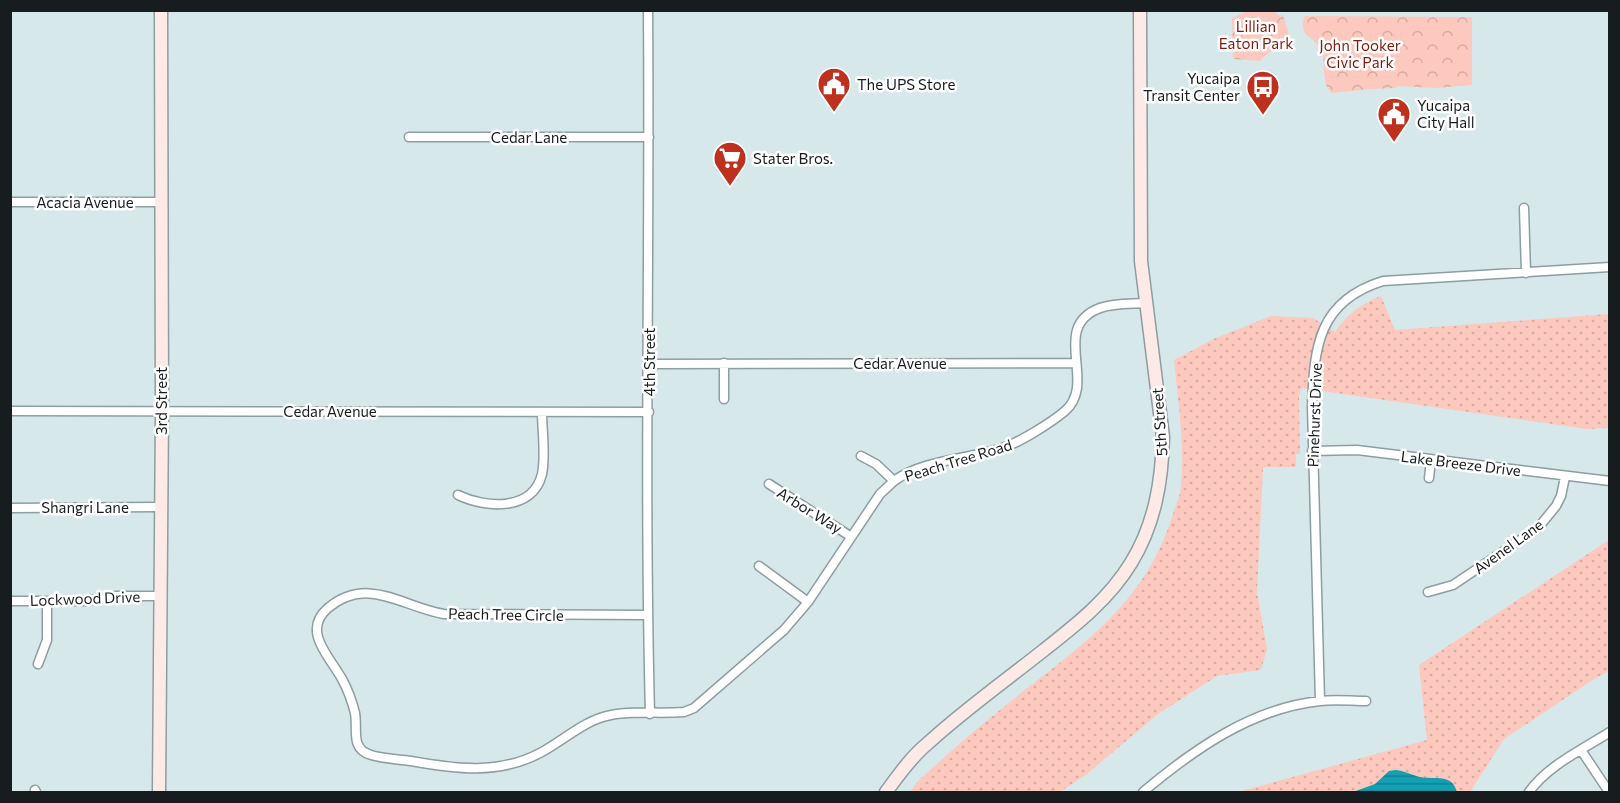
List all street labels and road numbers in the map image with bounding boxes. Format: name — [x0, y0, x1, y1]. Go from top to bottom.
street label: Cedar Lane — [491, 128, 567, 146]
street label: Acacia Avenue — [36, 193, 134, 211]
street label: 4th Street — [640, 327, 658, 397]
street label: Cedar Avenue — [853, 354, 947, 372]
street label: Pinehurst Drive — [1303, 362, 1325, 468]
street label: 3rd Street — [152, 367, 170, 435]
street label: 5th Street — [1148, 387, 1170, 457]
street label: Cedar Avenue — [283, 402, 377, 420]
street label: Peach Tree Road — [902, 435, 1014, 485]
street label: Lake Breeze Drive — [1400, 447, 1522, 479]
street label: Arbor Way — [774, 483, 846, 537]
street label: Shangri Lane — [41, 498, 129, 516]
street label: Avenel Lane — [1470, 515, 1546, 577]
street label: Lockwood Drive — [29, 587, 141, 609]
street label: Peach Tree Circle — [448, 604, 564, 624]

